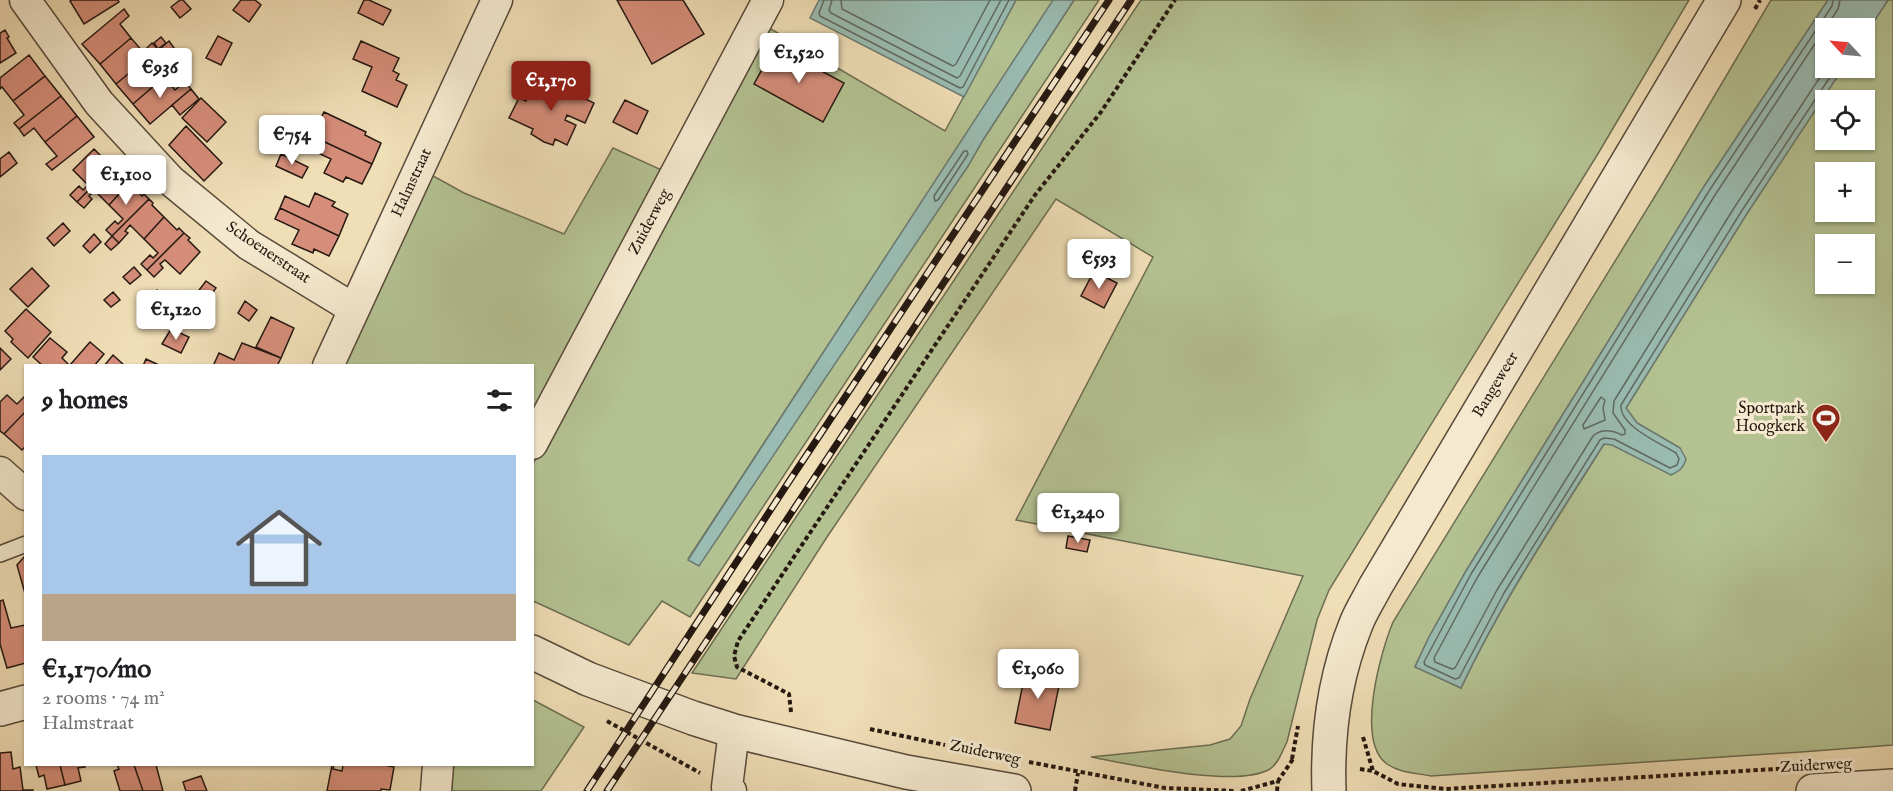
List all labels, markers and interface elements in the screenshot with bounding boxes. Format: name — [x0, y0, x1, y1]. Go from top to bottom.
north arrow — [1815, 18, 1875, 78]
map controls — [1815, 18, 1875, 294]
pin: €1,520 — [750, 33, 848, 84]
text: €1,520 — [774, 40, 824, 65]
pin: €936 — [124, 48, 196, 99]
text: €936 — [142, 55, 178, 80]
pin: €1,170 — [502, 61, 600, 112]
text: €1,170 — [525, 68, 577, 93]
button: locate — [1815, 90, 1875, 150]
pin: €754 — [256, 115, 328, 166]
text: €754 — [273, 122, 311, 147]
street label: Halmstraat — [387, 145, 437, 221]
pin: €1,100 — [77, 155, 175, 206]
text: €1,100 — [100, 162, 152, 187]
button: + — [1815, 162, 1875, 222]
street label: Zuiderweg — [624, 185, 676, 258]
street label: Schoenerstraat — [222, 217, 314, 289]
button: − — [1815, 234, 1875, 294]
pin: €593 — [1063, 239, 1135, 290]
text: €593 — [1081, 246, 1117, 271]
pin: €1,120 — [127, 290, 225, 341]
text: €1,120 — [150, 297, 202, 322]
street label: Bangeweer — [1469, 348, 1523, 421]
text: 9 homes — [42, 384, 128, 417]
icon: filters — [483, 384, 516, 417]
place label: Sportpark Hoogkerk — [1735, 399, 1805, 437]
sports icon: Sportpark Hoogkerk — [1810, 402, 1842, 444]
pin: €1,240 — [1029, 493, 1127, 544]
icon: home — [225, 494, 333, 602]
text: €1,240 — [1051, 500, 1105, 525]
pin: €1,060 — [989, 649, 1087, 700]
text: €1,170/mo — [42, 653, 151, 686]
text: €1,060 — [1012, 656, 1064, 681]
text: 2 rooms · 74 m² — [42, 686, 165, 711]
text: Halmstraat — [42, 711, 134, 736]
street label: Zuiderweg — [948, 736, 1023, 770]
street label: Zuiderweg — [1780, 754, 1853, 778]

